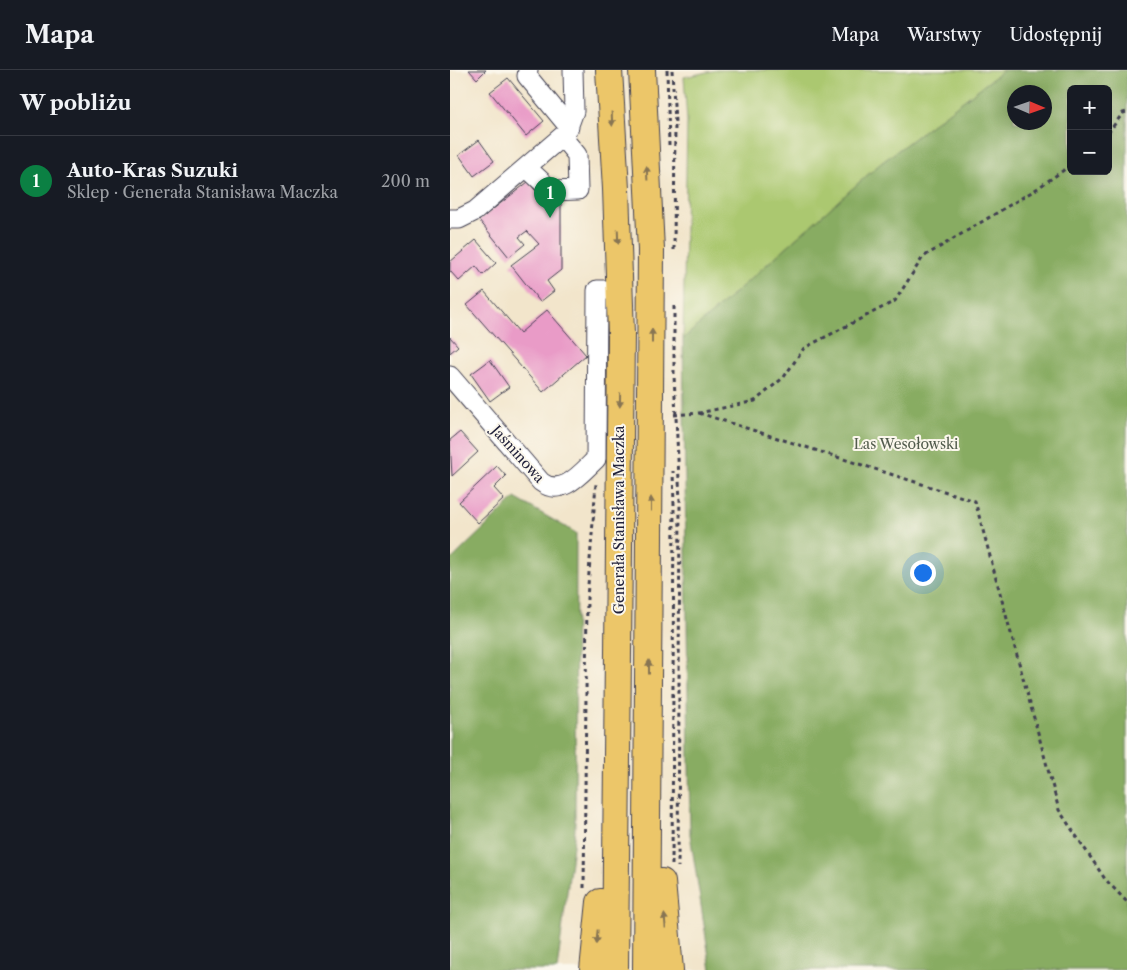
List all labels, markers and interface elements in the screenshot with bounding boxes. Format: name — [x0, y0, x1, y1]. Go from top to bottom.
text: Mapa — [25, 20, 94, 49]
text: Mapa — [831, 24, 879, 46]
text: Warstwy — [907, 24, 981, 46]
text: Udostępnij — [1009, 24, 1102, 46]
north arrow — [1007, 85, 1052, 130]
map controls — [1067, 85, 1112, 175]
button: + — [1067, 85, 1112, 130]
text: W pobliżu — [20, 90, 131, 115]
one-way arrow — [609, 111, 617, 127]
button: − — [1067, 130, 1112, 175]
text: Auto-Kras Suzuki — [67, 159, 238, 182]
one-way arrow — [643, 165, 651, 181]
text: 1 — [32, 171, 40, 191]
text: 200 m — [381, 171, 430, 191]
pin: 1 — [534, 177, 566, 218]
text: Sklep · Generała Stanisława Maczka — [67, 182, 338, 202]
one-way arrow — [615, 230, 623, 246]
one-way arrow — [647, 328, 655, 344]
one-way arrow — [616, 392, 624, 408]
street label: Jaśminowa — [486, 420, 549, 487]
street label: Generała Stanisława Maczka — [610, 425, 628, 614]
park label: Las Wesołowski — [854, 435, 958, 453]
one-way arrow — [647, 496, 655, 512]
your location — [910, 560, 936, 586]
one-way arrow — [645, 658, 653, 674]
one-way arrow — [661, 913, 669, 929]
one-way arrow — [592, 929, 600, 945]

